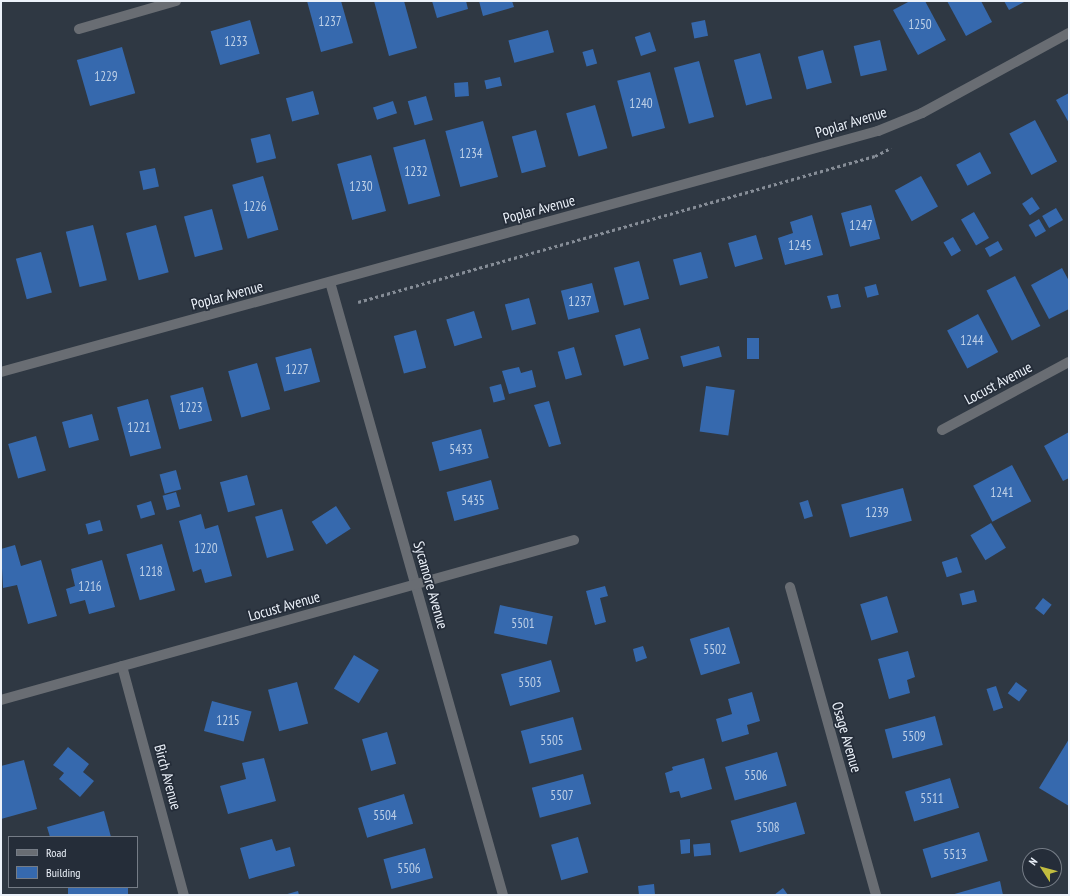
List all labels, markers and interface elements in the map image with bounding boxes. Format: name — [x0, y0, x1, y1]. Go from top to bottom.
house number: 1237 — [318, 14, 342, 30]
house number: 1250 — [908, 17, 932, 33]
house number: 1233 — [224, 34, 248, 50]
house number: 1229 — [94, 69, 118, 85]
house number: 1240 — [629, 96, 653, 112]
street label: Poplar Avenue — [813, 103, 889, 141]
house number: 1234 — [459, 146, 483, 162]
house number: 1232 — [404, 164, 428, 180]
house number: 1230 — [349, 179, 373, 195]
street label: Poplar Avenue — [501, 191, 577, 227]
house number: 1226 — [243, 199, 267, 215]
house number: 1247 — [849, 218, 873, 234]
house number: 1245 — [788, 238, 812, 254]
street label: Poplar Avenue — [189, 277, 265, 313]
house number: 1237 — [568, 294, 592, 310]
house number: 1244 — [960, 333, 984, 349]
street label: Locust Avenue — [961, 358, 1035, 408]
house number: 1227 — [285, 362, 309, 378]
house number: 1223 — [179, 400, 203, 416]
house number: 1221 — [127, 420, 151, 436]
house number: 5433 — [449, 442, 473, 458]
house number: 1241 — [990, 485, 1014, 501]
house number: 5435 — [461, 493, 485, 509]
house number: 1239 — [865, 505, 889, 521]
street label: Sycamore Avenue — [410, 539, 452, 631]
house number: 1220 — [194, 541, 218, 557]
house number: 1218 — [139, 564, 163, 580]
house number: 1216 — [78, 579, 102, 595]
street label: Locust Avenue — [246, 587, 322, 625]
house number: 5501 — [511, 616, 535, 632]
house number: 5502 — [703, 642, 727, 658]
house number: 5503 — [518, 675, 542, 691]
street label: Osage Avenue — [828, 699, 866, 775]
house number: 1215 — [216, 713, 240, 729]
house number: 5509 — [902, 729, 926, 745]
house number: 5505 — [540, 733, 564, 749]
street label: Birch Avenue — [151, 742, 185, 812]
house number: 5506 — [744, 768, 768, 784]
house number: 5507 — [550, 788, 574, 804]
house number: 5511 — [920, 791, 944, 807]
house number: 5504 — [373, 808, 397, 824]
house number: 5508 — [756, 820, 780, 836]
legend — [8, 836, 138, 888]
text: Road — [46, 845, 66, 860]
house number: 5513 — [943, 847, 967, 863]
north arrow — [1022, 848, 1062, 888]
text: N — [1026, 855, 1041, 868]
house number: 5506 — [397, 861, 421, 877]
text: Building — [46, 865, 81, 880]

